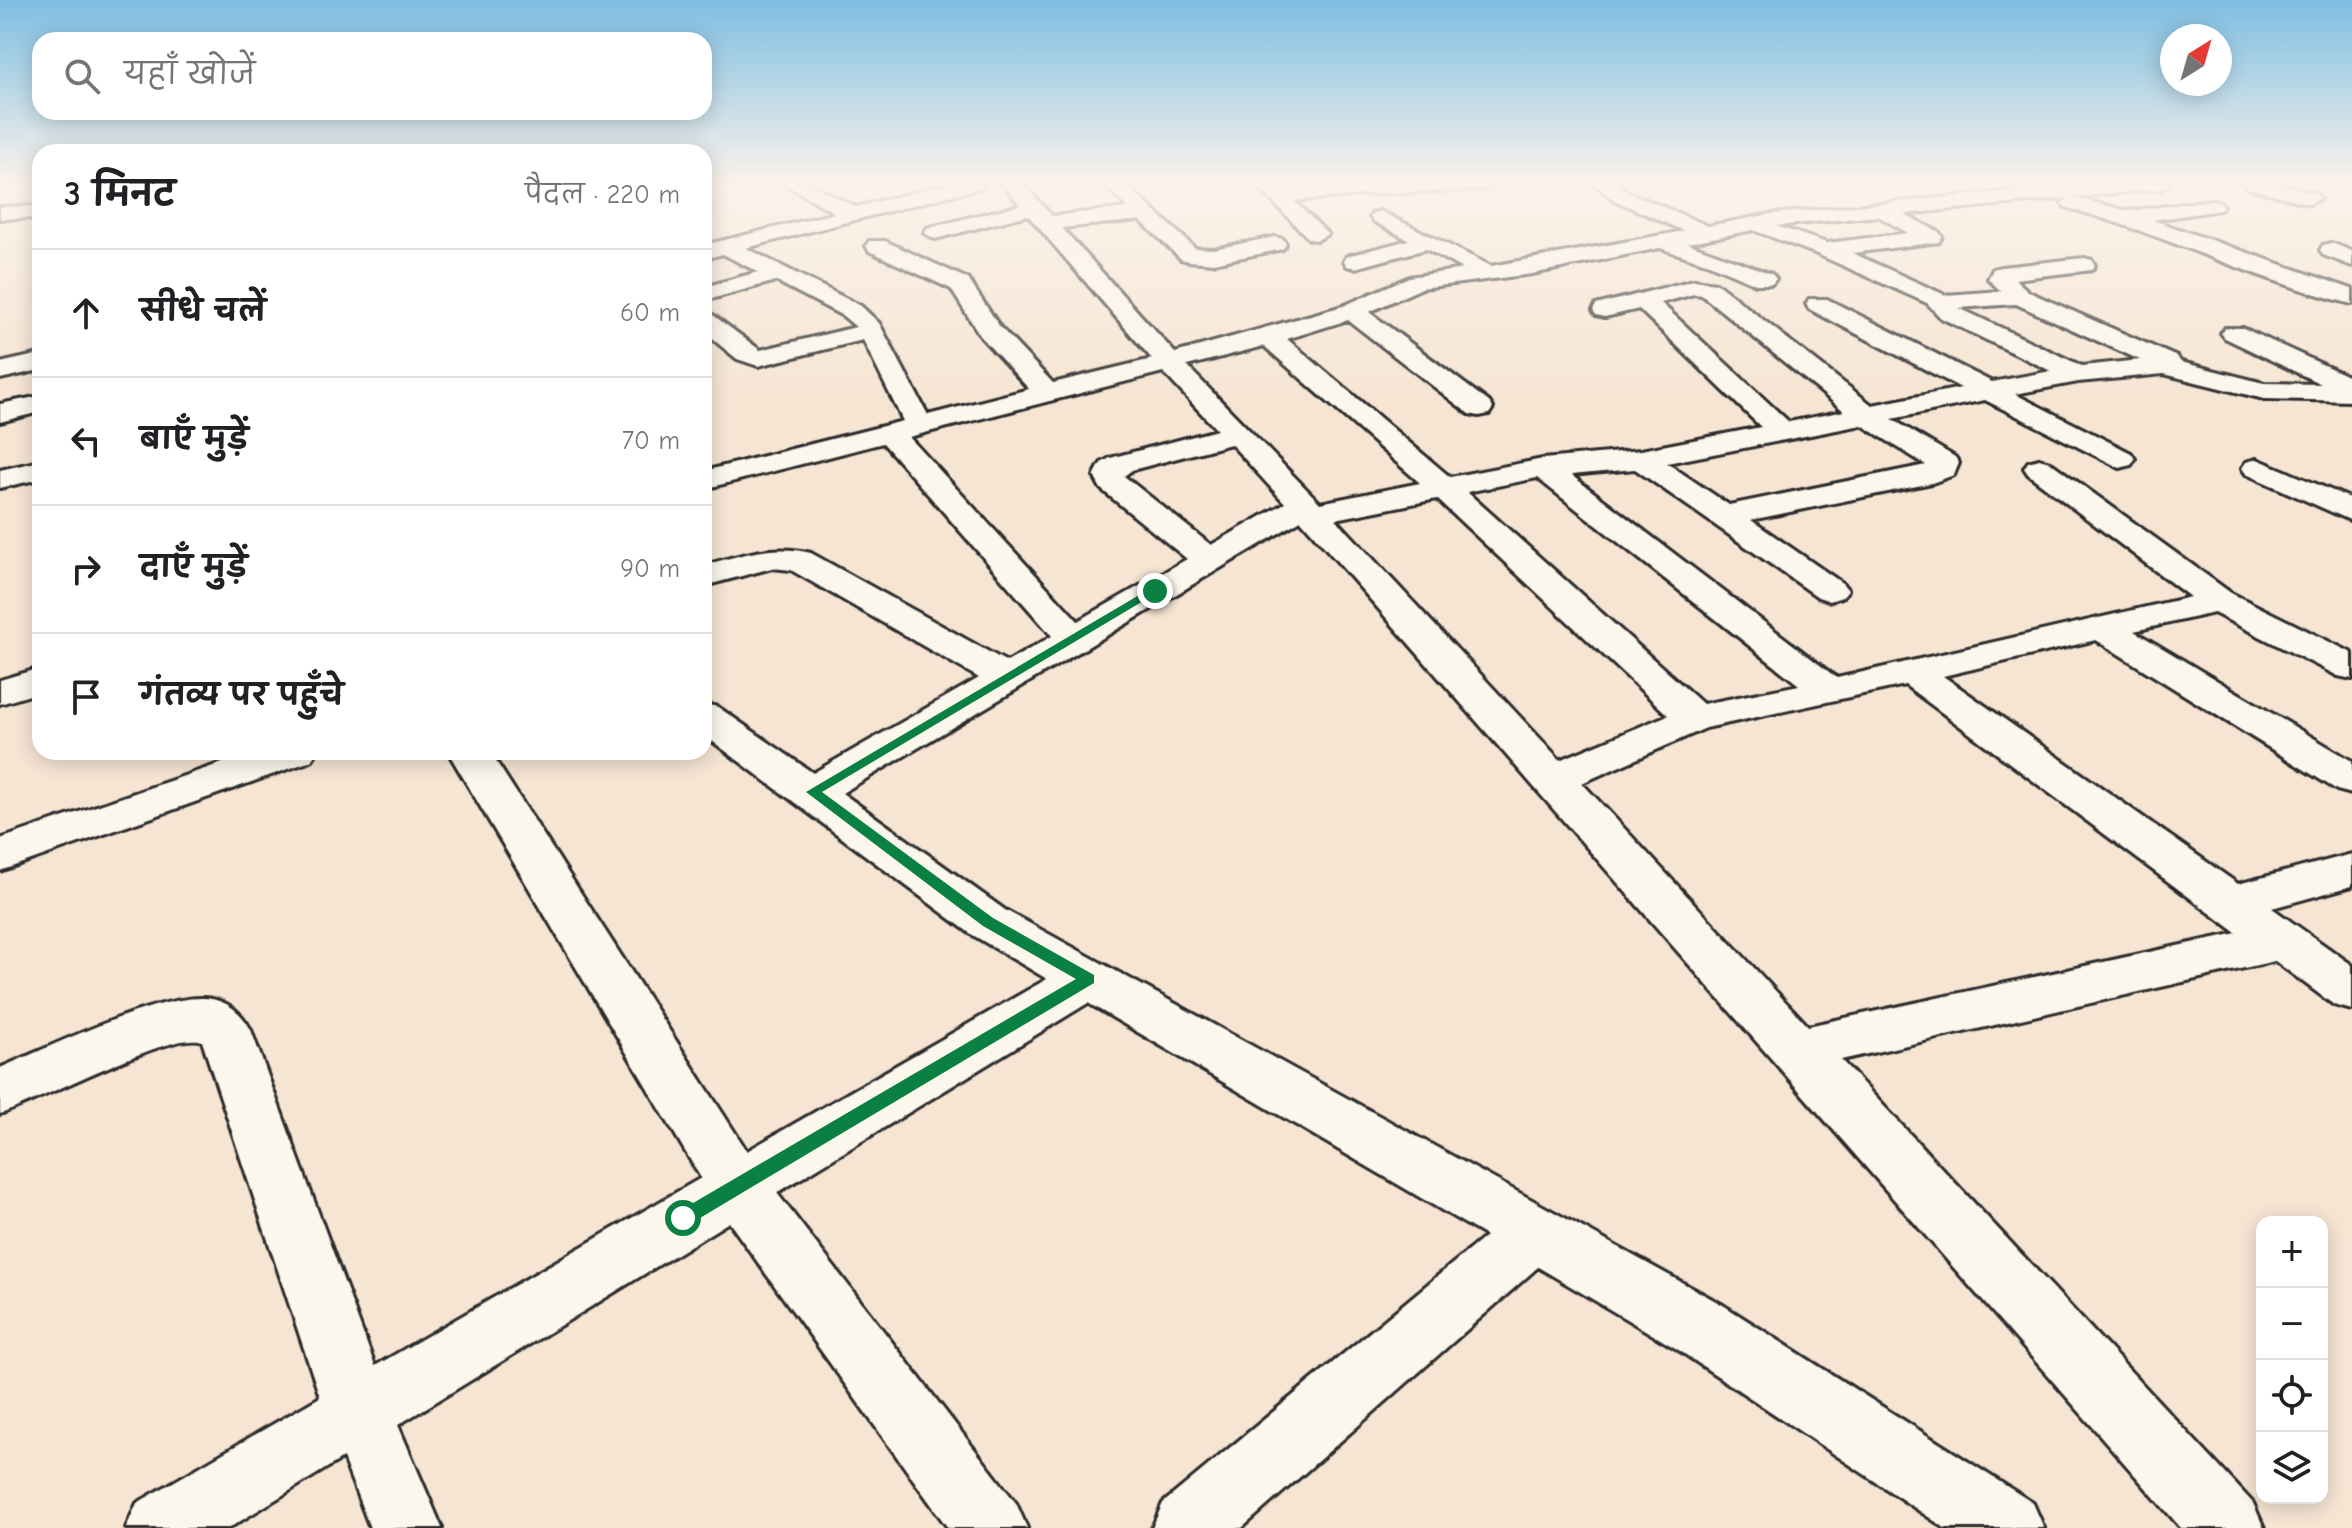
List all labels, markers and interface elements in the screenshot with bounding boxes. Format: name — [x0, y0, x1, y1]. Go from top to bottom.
north arrow — [2160, 24, 2232, 96]
search box — [32, 32, 712, 120]
icon: search — [60, 54, 104, 98]
text: यहाँ खोजें — [124, 57, 255, 92]
text: 3 मिनट — [64, 174, 175, 214]
text: पैदल · 220 m — [525, 180, 680, 210]
icon: ahead — [64, 291, 108, 335]
text: सीधे चलें — [140, 294, 266, 329]
text: 60 m — [620, 298, 680, 328]
icon: left — [64, 419, 108, 463]
text: बाएँ मुड़ें — [140, 422, 248, 457]
text: 70 m — [622, 426, 680, 456]
icon: right — [64, 547, 108, 591]
text: दाएँ मुड़ें — [140, 550, 247, 585]
text: 90 m — [620, 554, 680, 584]
route end — [1137, 573, 1173, 609]
icon: arrive — [64, 675, 108, 719]
text: गंतव्य पर पहुँचे — [140, 678, 344, 713]
route start — [665, 1200, 701, 1236]
map controls — [2256, 1216, 2328, 1504]
button: + — [2256, 1216, 2328, 1288]
button: − — [2256, 1288, 2328, 1360]
button: locate — [2256, 1360, 2328, 1432]
button: layers — [2256, 1432, 2328, 1504]

